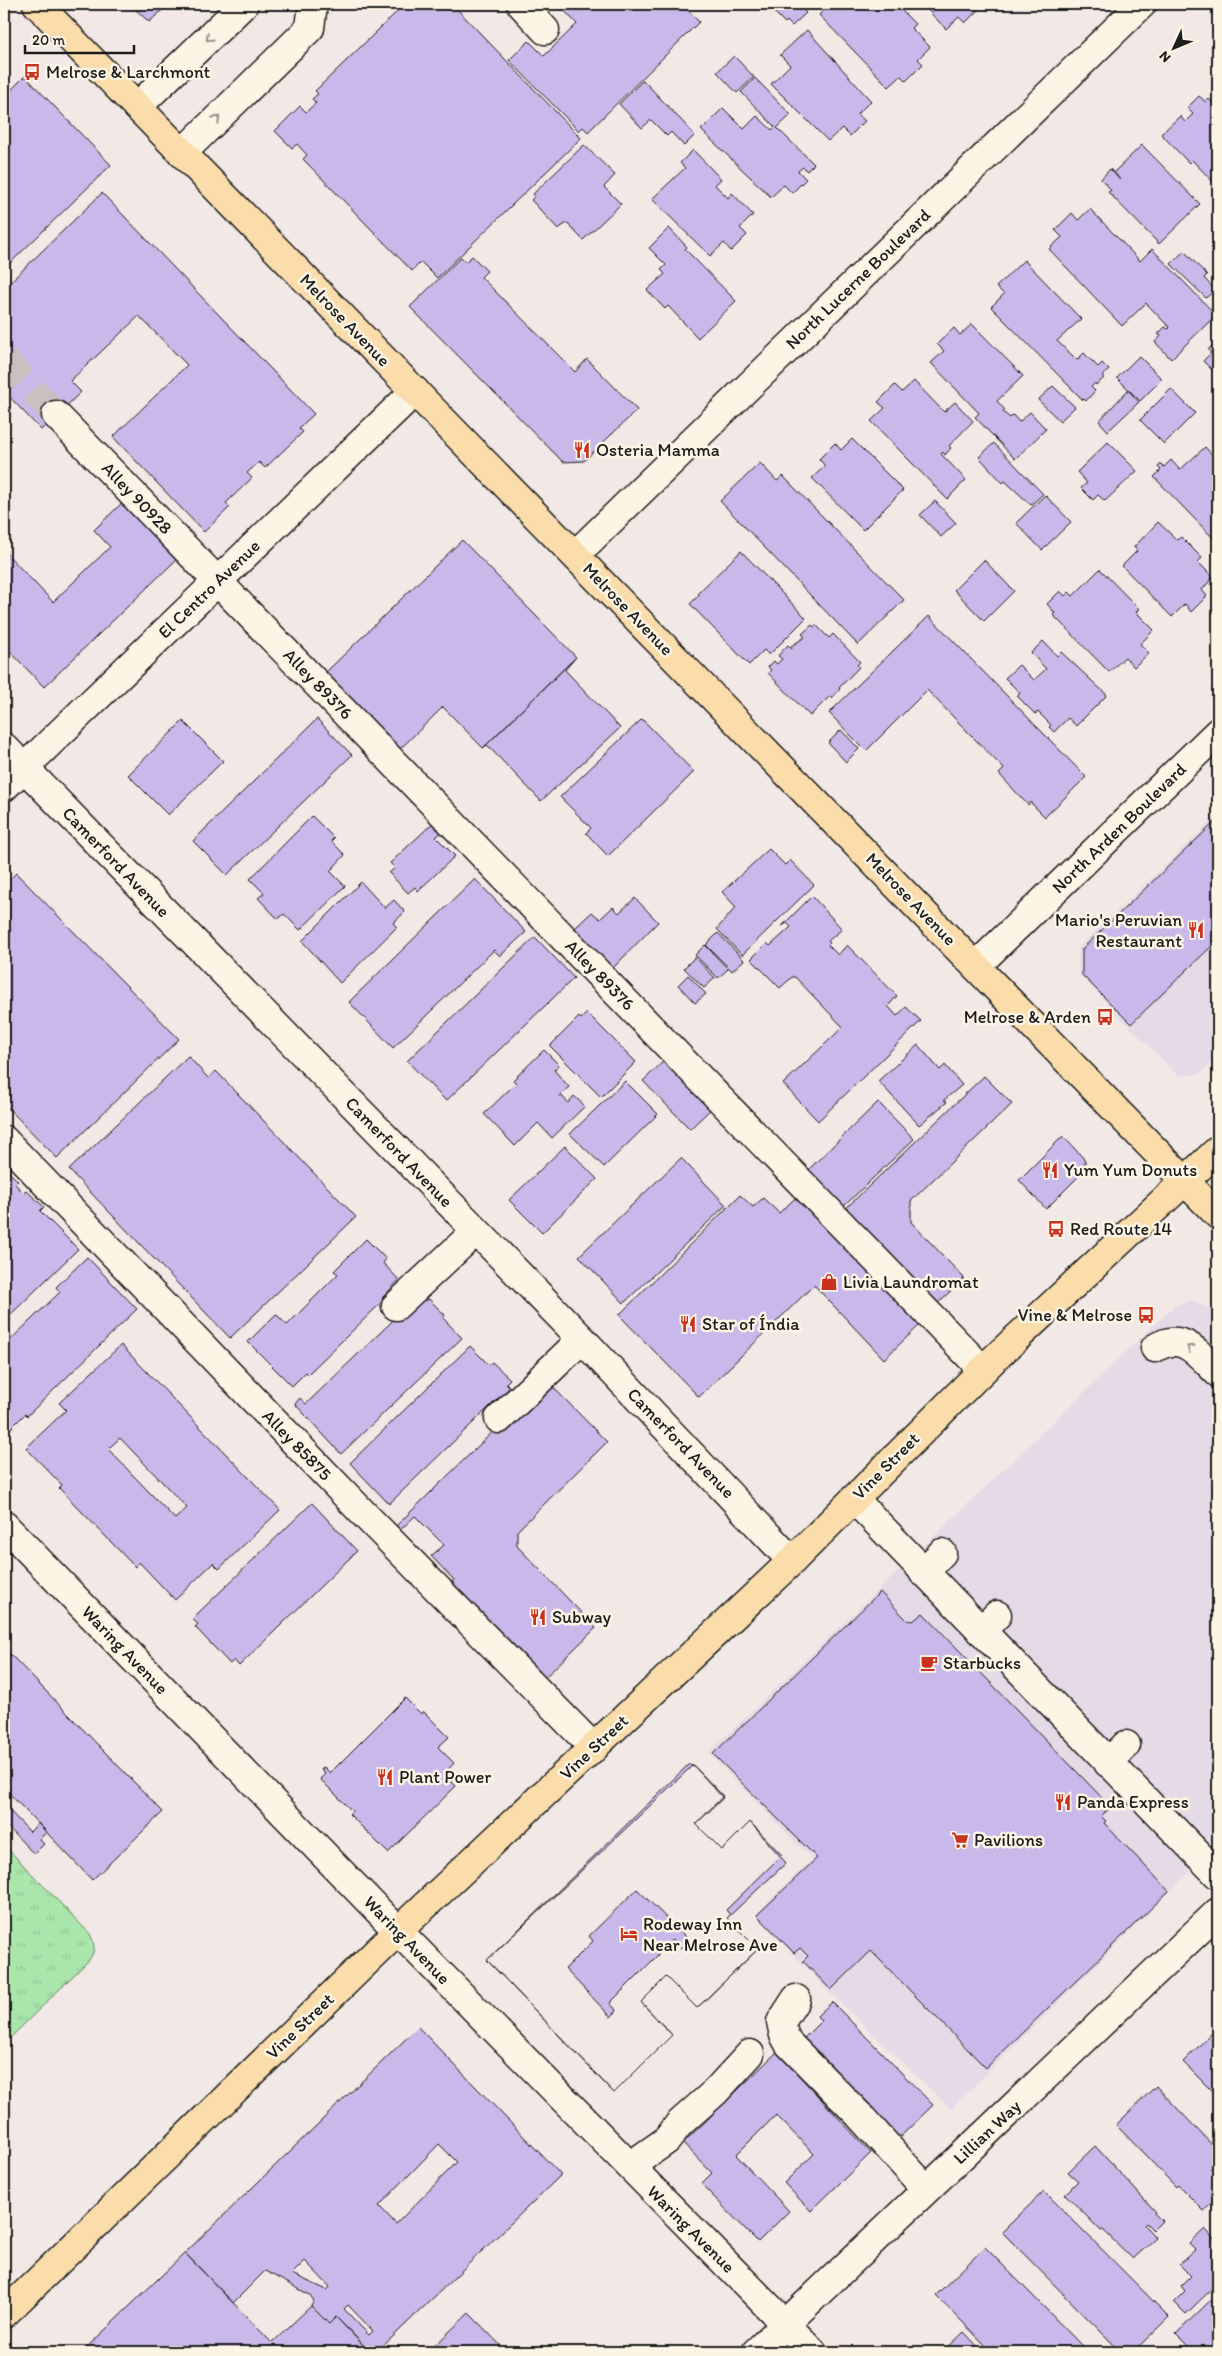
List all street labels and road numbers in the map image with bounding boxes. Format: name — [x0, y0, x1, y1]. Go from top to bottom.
street label: North Lucerne Boulevard — [781, 204, 935, 354]
street label: Melrose Avenue — [295, 269, 395, 371]
street label: Alley 90928 — [97, 457, 177, 539]
street label: El Centro Avenue — [153, 535, 265, 643]
street label: Melrose Avenue — [578, 558, 678, 660]
street label: Alley 89376 — [279, 644, 357, 724]
street label: North Arden Boulevard — [1047, 758, 1191, 898]
street label: Camerford Avenue — [58, 802, 174, 922]
street label: Melrose Avenue — [861, 848, 961, 950]
street label: Alley 89376 — [561, 935, 639, 1015]
street label: Camerford Avenue — [341, 1092, 457, 1212]
street label: Camerford Avenue — [623, 1383, 739, 1503]
street label: Alley 85875 — [258, 1405, 336, 1485]
street label: Vine Street — [848, 1428, 924, 1504]
street label: Waring Avenue — [77, 1601, 173, 1699]
street label: Vine Street — [555, 1709, 633, 1784]
street label: Waring Avenue — [359, 1891, 455, 1989]
street label: Vine Street — [261, 1988, 339, 2064]
street label: Lillian Way — [949, 2095, 1026, 2169]
street label: Waring Avenue — [643, 2181, 739, 2277]

